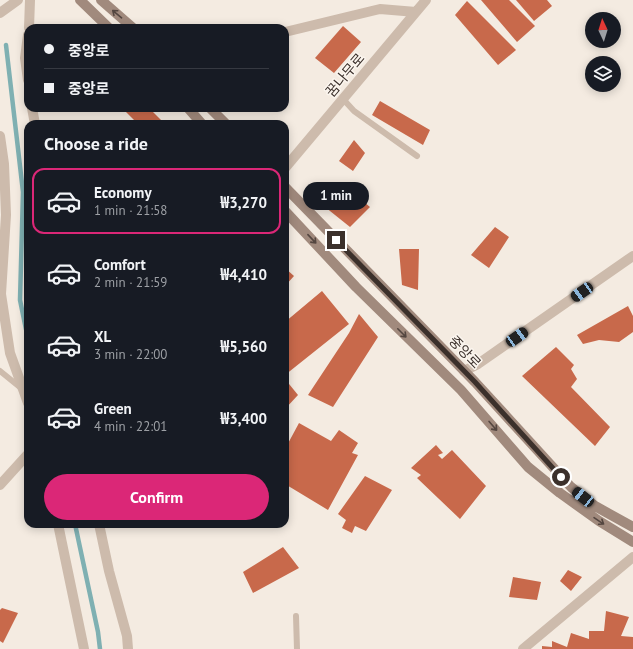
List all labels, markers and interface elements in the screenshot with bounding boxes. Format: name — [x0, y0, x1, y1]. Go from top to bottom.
one-way arrow — [112, 9, 123, 18]
north arrow — [585, 12, 621, 48]
map controls — [585, 12, 621, 92]
text: 중앙로 — [68, 41, 109, 60]
street label: 꿈나무로 — [322, 49, 369, 101]
button: layers — [585, 56, 621, 92]
text: 중앙로 — [68, 79, 109, 98]
text: Choose a ride — [44, 132, 148, 155]
callout: 1 min — [303, 182, 369, 210]
icon: car — [46, 183, 82, 219]
text: Economy — [94, 183, 152, 202]
text: 1 min — [320, 187, 352, 204]
text: ₩3,270 — [220, 193, 267, 212]
text: 1 min · 21:58 — [94, 202, 167, 219]
route end — [327, 231, 345, 249]
one-way arrow — [307, 234, 316, 244]
icon: car — [46, 255, 82, 291]
text: Comfort — [94, 255, 146, 274]
text: ₩4,410 — [220, 265, 267, 284]
text: 2 min · 21:59 — [94, 274, 167, 291]
car — [569, 280, 595, 304]
car — [504, 325, 530, 349]
icon: car — [46, 327, 82, 363]
text: XL — [94, 327, 111, 346]
one-way arrow — [397, 328, 407, 338]
street label: 중앙로 — [445, 332, 485, 372]
text: ₩5,560 — [220, 337, 267, 356]
text: 3 min · 22:00 — [94, 346, 167, 363]
icon: car — [46, 399, 82, 435]
text: Green — [94, 399, 132, 418]
text: ₩3,400 — [220, 409, 267, 428]
text: 4 min · 22:01 — [94, 418, 167, 435]
one-way arrow — [488, 420, 497, 431]
route start — [552, 468, 570, 486]
button: Confirm — [44, 474, 269, 520]
car — [570, 485, 596, 509]
one-way arrow — [593, 517, 604, 525]

